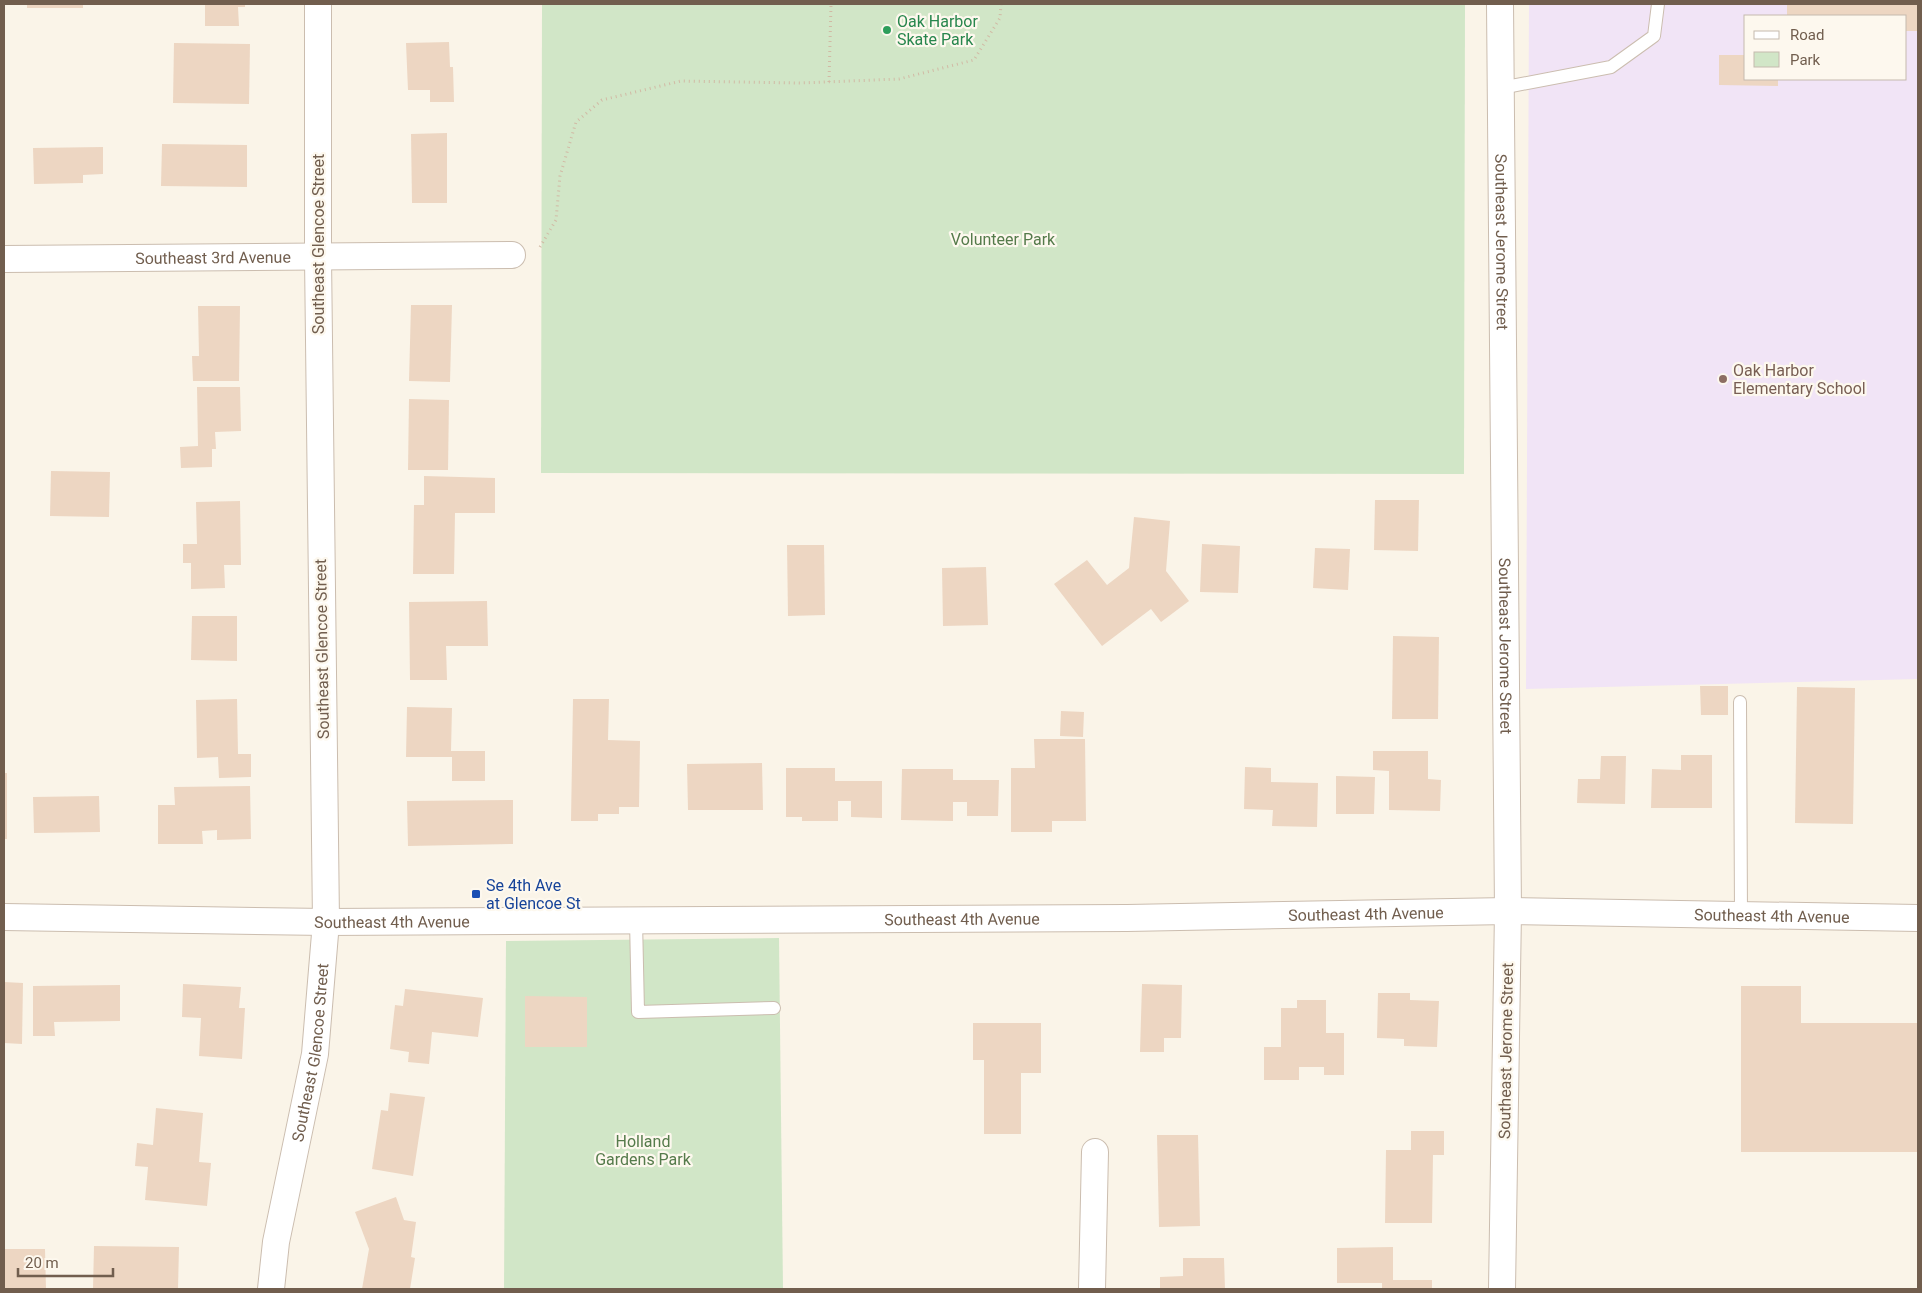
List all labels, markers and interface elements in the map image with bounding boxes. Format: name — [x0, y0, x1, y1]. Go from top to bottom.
place label: Oak Harbor Skate Park — [897, 12, 978, 49]
legend — [1744, 15, 1907, 80]
marker: Oak Harbor Skate Park — [881, 24, 893, 36]
text: Road — [1790, 26, 1824, 44]
text: Park — [1790, 51, 1821, 69]
street label: Southeast Glencoe Street — [309, 154, 328, 334]
street label: Southeast Jerome Street — [1492, 154, 1512, 330]
park label: Volunteer Park — [951, 230, 1056, 249]
street label: Southeast 3rd Avenue — [135, 247, 291, 267]
place label: Oak Harbor Elementary School — [1733, 361, 1866, 398]
marker: Oak Harbor Elementary School — [1717, 373, 1729, 385]
street label: Southeast Jerome Street — [1495, 558, 1516, 734]
street label: Southeast Glencoe Street — [311, 559, 333, 739]
place label: Se 4th Ave at Glencoe St — [486, 876, 581, 913]
marker: Se 4th Ave at Glencoe St — [470, 888, 482, 900]
street label: Southeast 4th Avenue — [1288, 903, 1444, 925]
street label: Southeast 4th Avenue — [1694, 905, 1850, 926]
street label: Southeast 4th Avenue — [884, 909, 1040, 929]
street label: Southeast 4th Avenue — [314, 912, 470, 932]
street label: Southeast Glencoe Street — [288, 963, 332, 1144]
street label: Southeast Jerome Street — [1495, 963, 1517, 1139]
park label: Holland Gardens Park — [595, 1132, 692, 1169]
scale bar — [18, 1246, 112, 1278]
text: 20 m — [25, 1254, 59, 1272]

